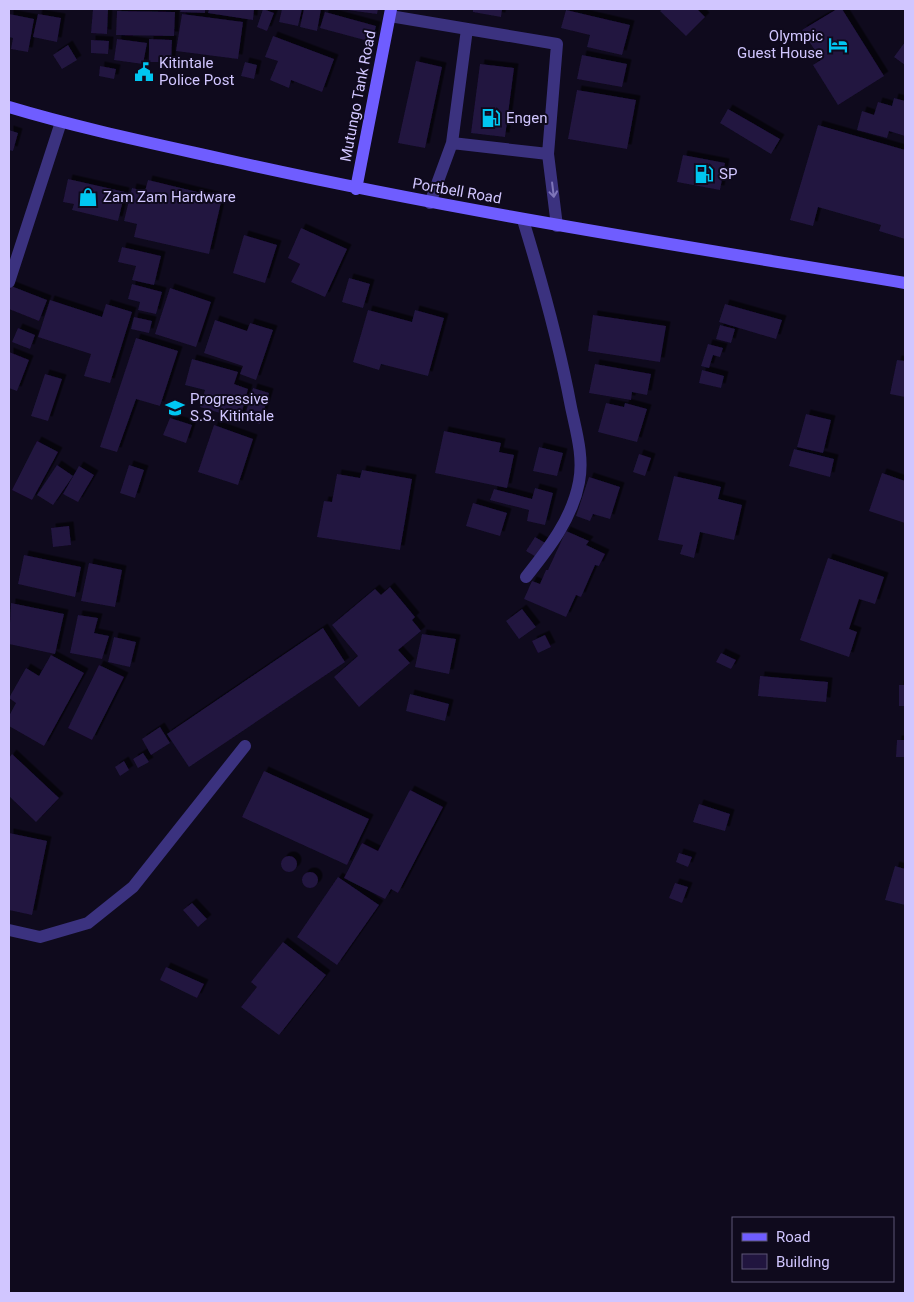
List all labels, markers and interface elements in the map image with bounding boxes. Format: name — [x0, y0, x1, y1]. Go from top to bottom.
place label: Olympic Guest House — [737, 27, 823, 62]
street label: Mutungo Tank Road — [336, 29, 380, 163]
hotel icon: Olympic Guest House — [827, 34, 849, 56]
place label: Kitintale Police Post — [159, 54, 234, 89]
public building icon: Kitintale Police Post — [133, 61, 155, 83]
fuel station icon: Engen — [480, 107, 502, 129]
place label: Engen — [506, 109, 547, 127]
fuel station icon: SP — [693, 163, 715, 185]
place label: SP — [719, 165, 737, 183]
street label: Portbell Road — [411, 174, 503, 208]
one-way arrow — [548, 182, 558, 198]
shop icon: Zam Zam Hardware — [77, 186, 99, 208]
place label: Zam Zam Hardware — [103, 188, 236, 206]
place label: Progressive S.S. Kitintale — [190, 390, 274, 425]
school or university icon: Progressive S.S. Kitintale — [164, 397, 186, 419]
legend — [732, 1217, 894, 1282]
text: Road — [776, 1228, 810, 1246]
text: Building — [776, 1253, 830, 1271]

